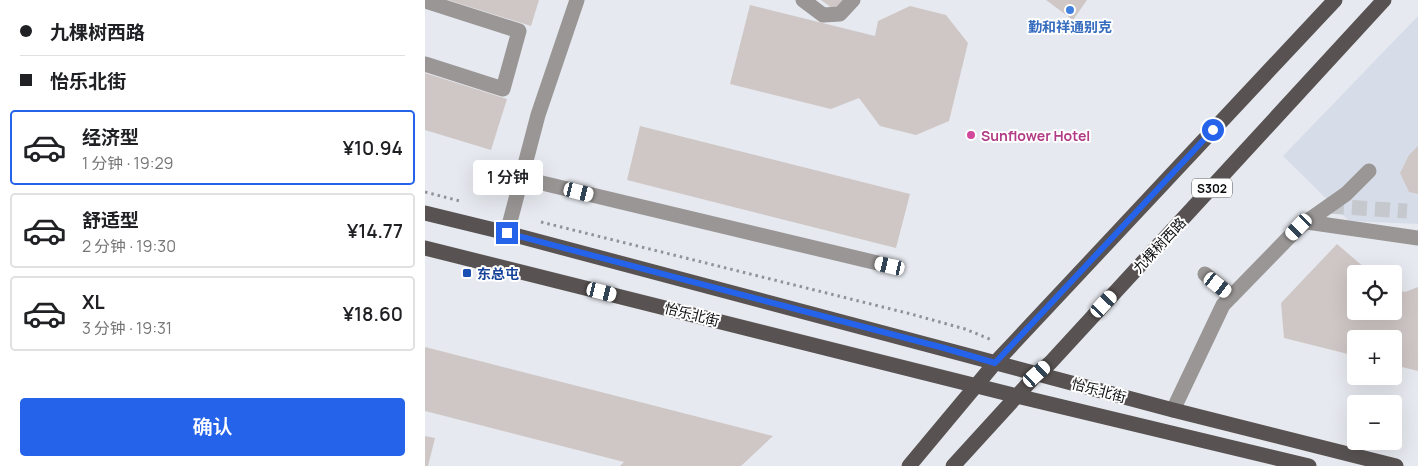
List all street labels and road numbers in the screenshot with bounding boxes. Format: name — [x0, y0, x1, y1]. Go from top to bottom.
road number: S302 — [1192, 178, 1232, 198]
street label: 九棵树西路 — [1128, 213, 1190, 277]
street label: 怡乐北街 — [663, 298, 721, 330]
street label: 怡乐北街 — [1069, 374, 1129, 406]

